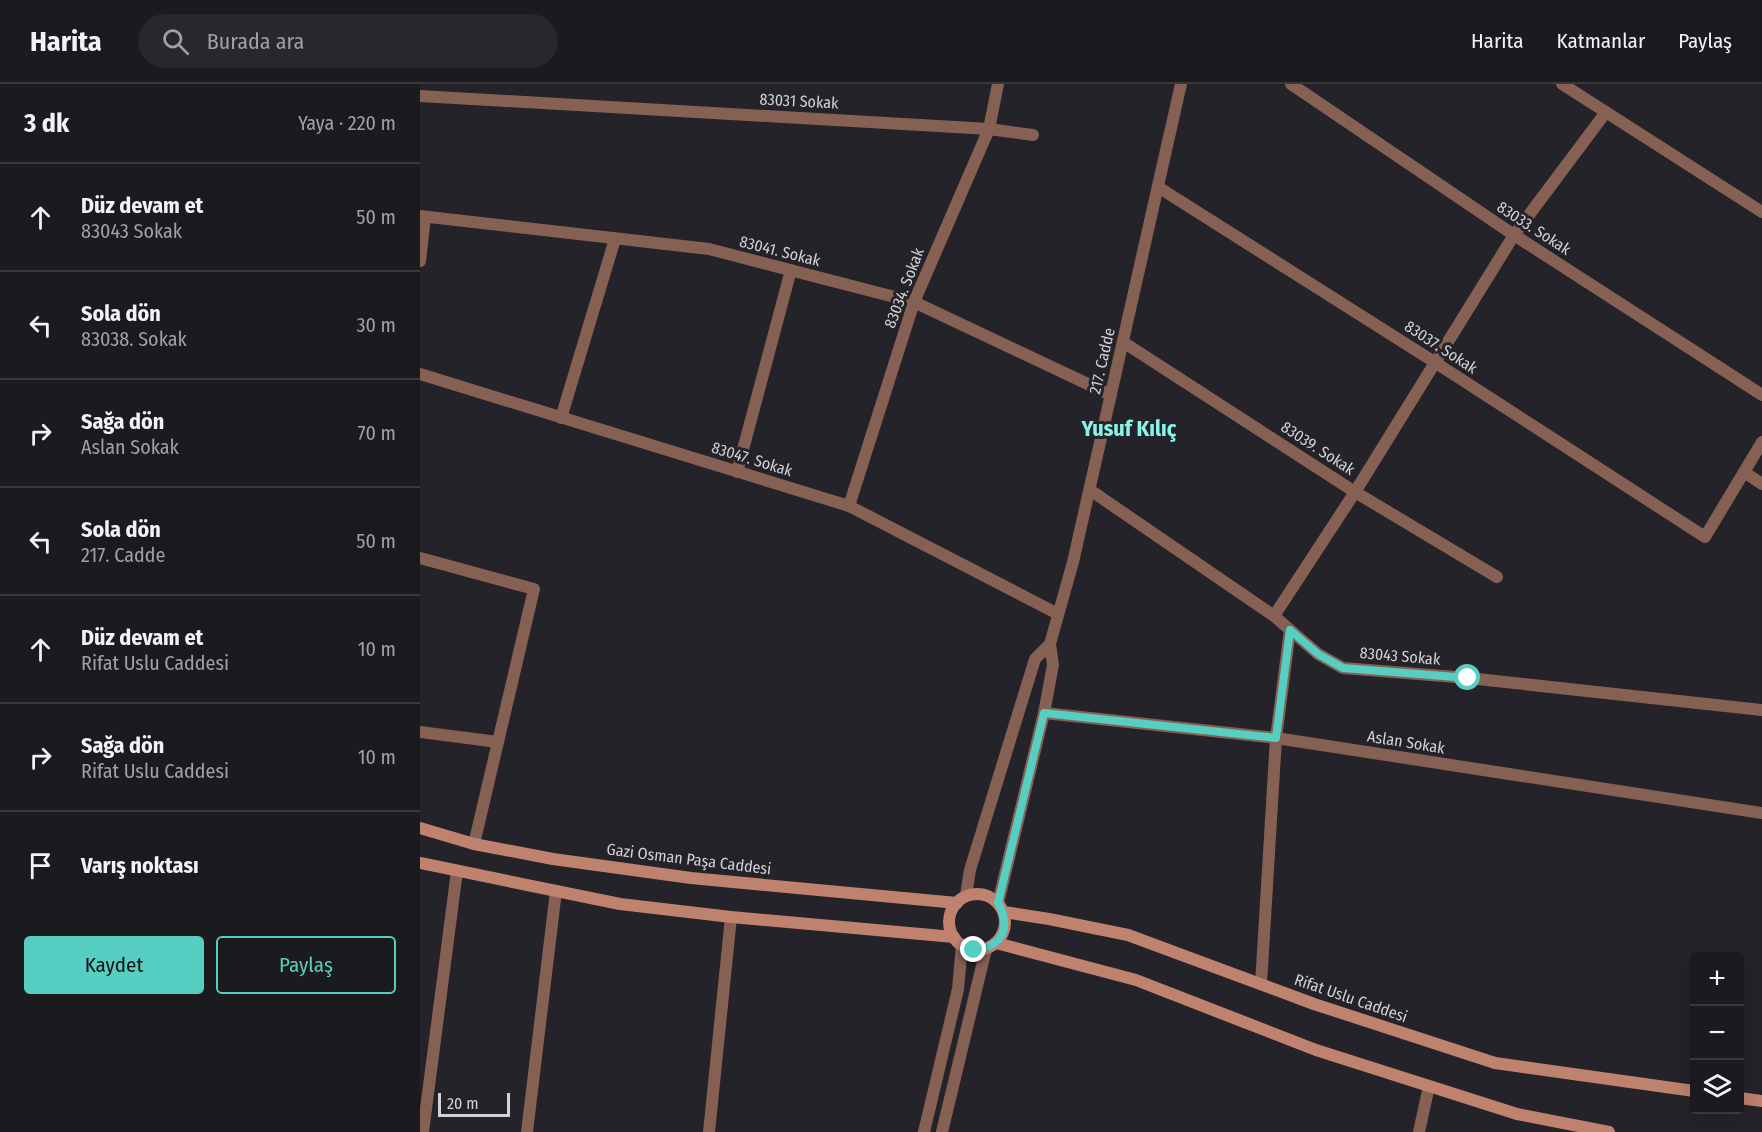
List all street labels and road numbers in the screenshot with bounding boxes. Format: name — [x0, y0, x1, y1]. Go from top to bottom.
street label: 83031 Sokak — [759, 89, 840, 113]
street label: 83033. Sokak — [1494, 197, 1575, 259]
street label: 83041. Sokak — [738, 232, 823, 270]
street label: 83034. Sokak — [880, 245, 928, 331]
street label: 83037. Sokak — [1401, 316, 1481, 378]
street label: 217. Cadde — [1085, 326, 1119, 396]
street label: 83039. Sokak — [1278, 417, 1359, 479]
street label: 83047. Sokak — [709, 438, 795, 480]
street label: 83043 Sokak — [1359, 643, 1442, 669]
street label: Aslan Sokak — [1366, 726, 1447, 758]
street label: Gazi Osman Paşa Caddesi — [606, 839, 772, 879]
street label: Rifat Uslu Caddesi — [1292, 970, 1410, 1026]

